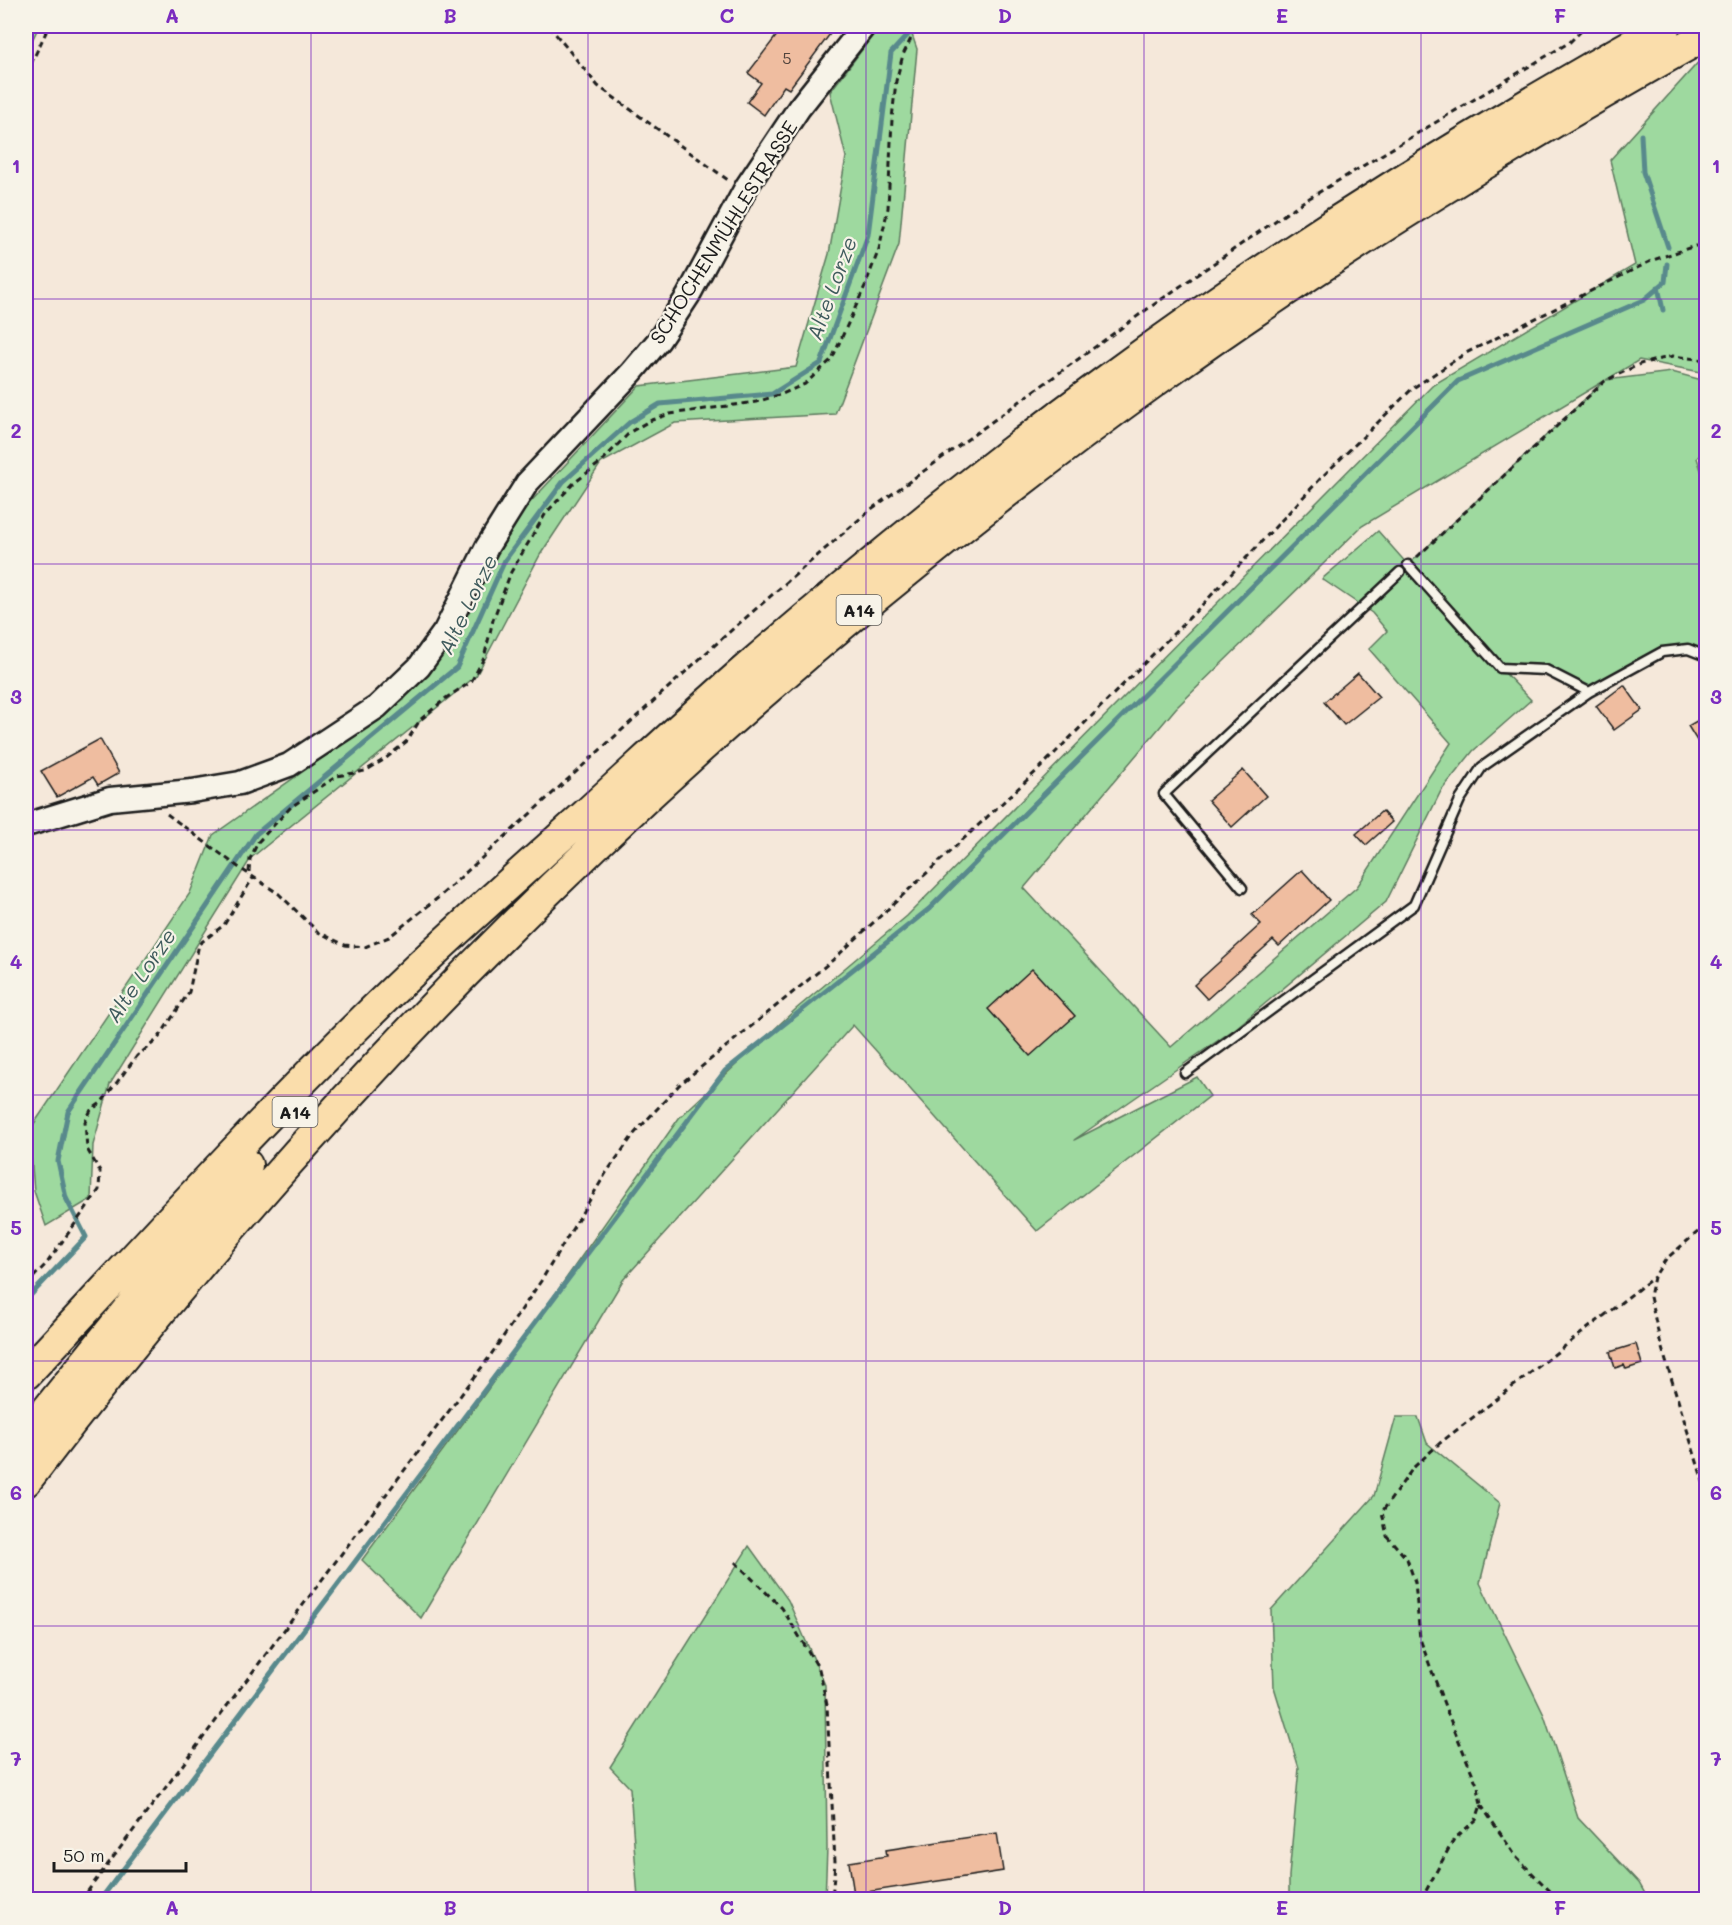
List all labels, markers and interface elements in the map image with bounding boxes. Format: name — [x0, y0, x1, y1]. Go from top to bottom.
text: A — [165, 2, 179, 28]
text: B — [443, 2, 457, 28]
text: C — [720, 2, 735, 28]
text: D — [998, 2, 1012, 28]
text: E — [1276, 2, 1288, 28]
text: F — [1554, 2, 1567, 28]
house number: 5 — [782, 47, 792, 68]
street label: SCHOCHENMÜHLESTRASSE — [643, 115, 803, 349]
text: 1 — [12, 152, 20, 178]
text: 1 — [1712, 152, 1720, 178]
water label: Alte Lorze — [800, 233, 862, 343]
text: 2 — [10, 417, 22, 443]
text: 2 — [1710, 417, 1722, 443]
water label: Alte Lorze — [431, 550, 503, 658]
road number: A14 — [836, 595, 882, 625]
text: 3 — [10, 683, 22, 709]
text: 3 — [1710, 683, 1722, 709]
water label: Alte Lorze — [99, 923, 181, 1027]
text: 4 — [10, 948, 23, 974]
text: 4 — [1710, 948, 1723, 974]
road number: A14 — [272, 1097, 318, 1127]
text: 5 — [10, 1214, 22, 1240]
text: 5 — [1710, 1214, 1722, 1240]
text: 6 — [10, 1479, 22, 1505]
text: 6 — [1710, 1479, 1722, 1505]
text: 7 — [10, 1745, 22, 1771]
text: 7 — [1710, 1745, 1722, 1771]
scale bar — [54, 1835, 186, 1873]
text: 50 m — [63, 1843, 105, 1867]
text: A — [165, 1894, 179, 1920]
text: B — [443, 1894, 457, 1920]
text: C — [720, 1894, 735, 1920]
text: D — [998, 1894, 1012, 1920]
text: E — [1276, 1894, 1288, 1920]
text: F — [1554, 1894, 1567, 1920]

